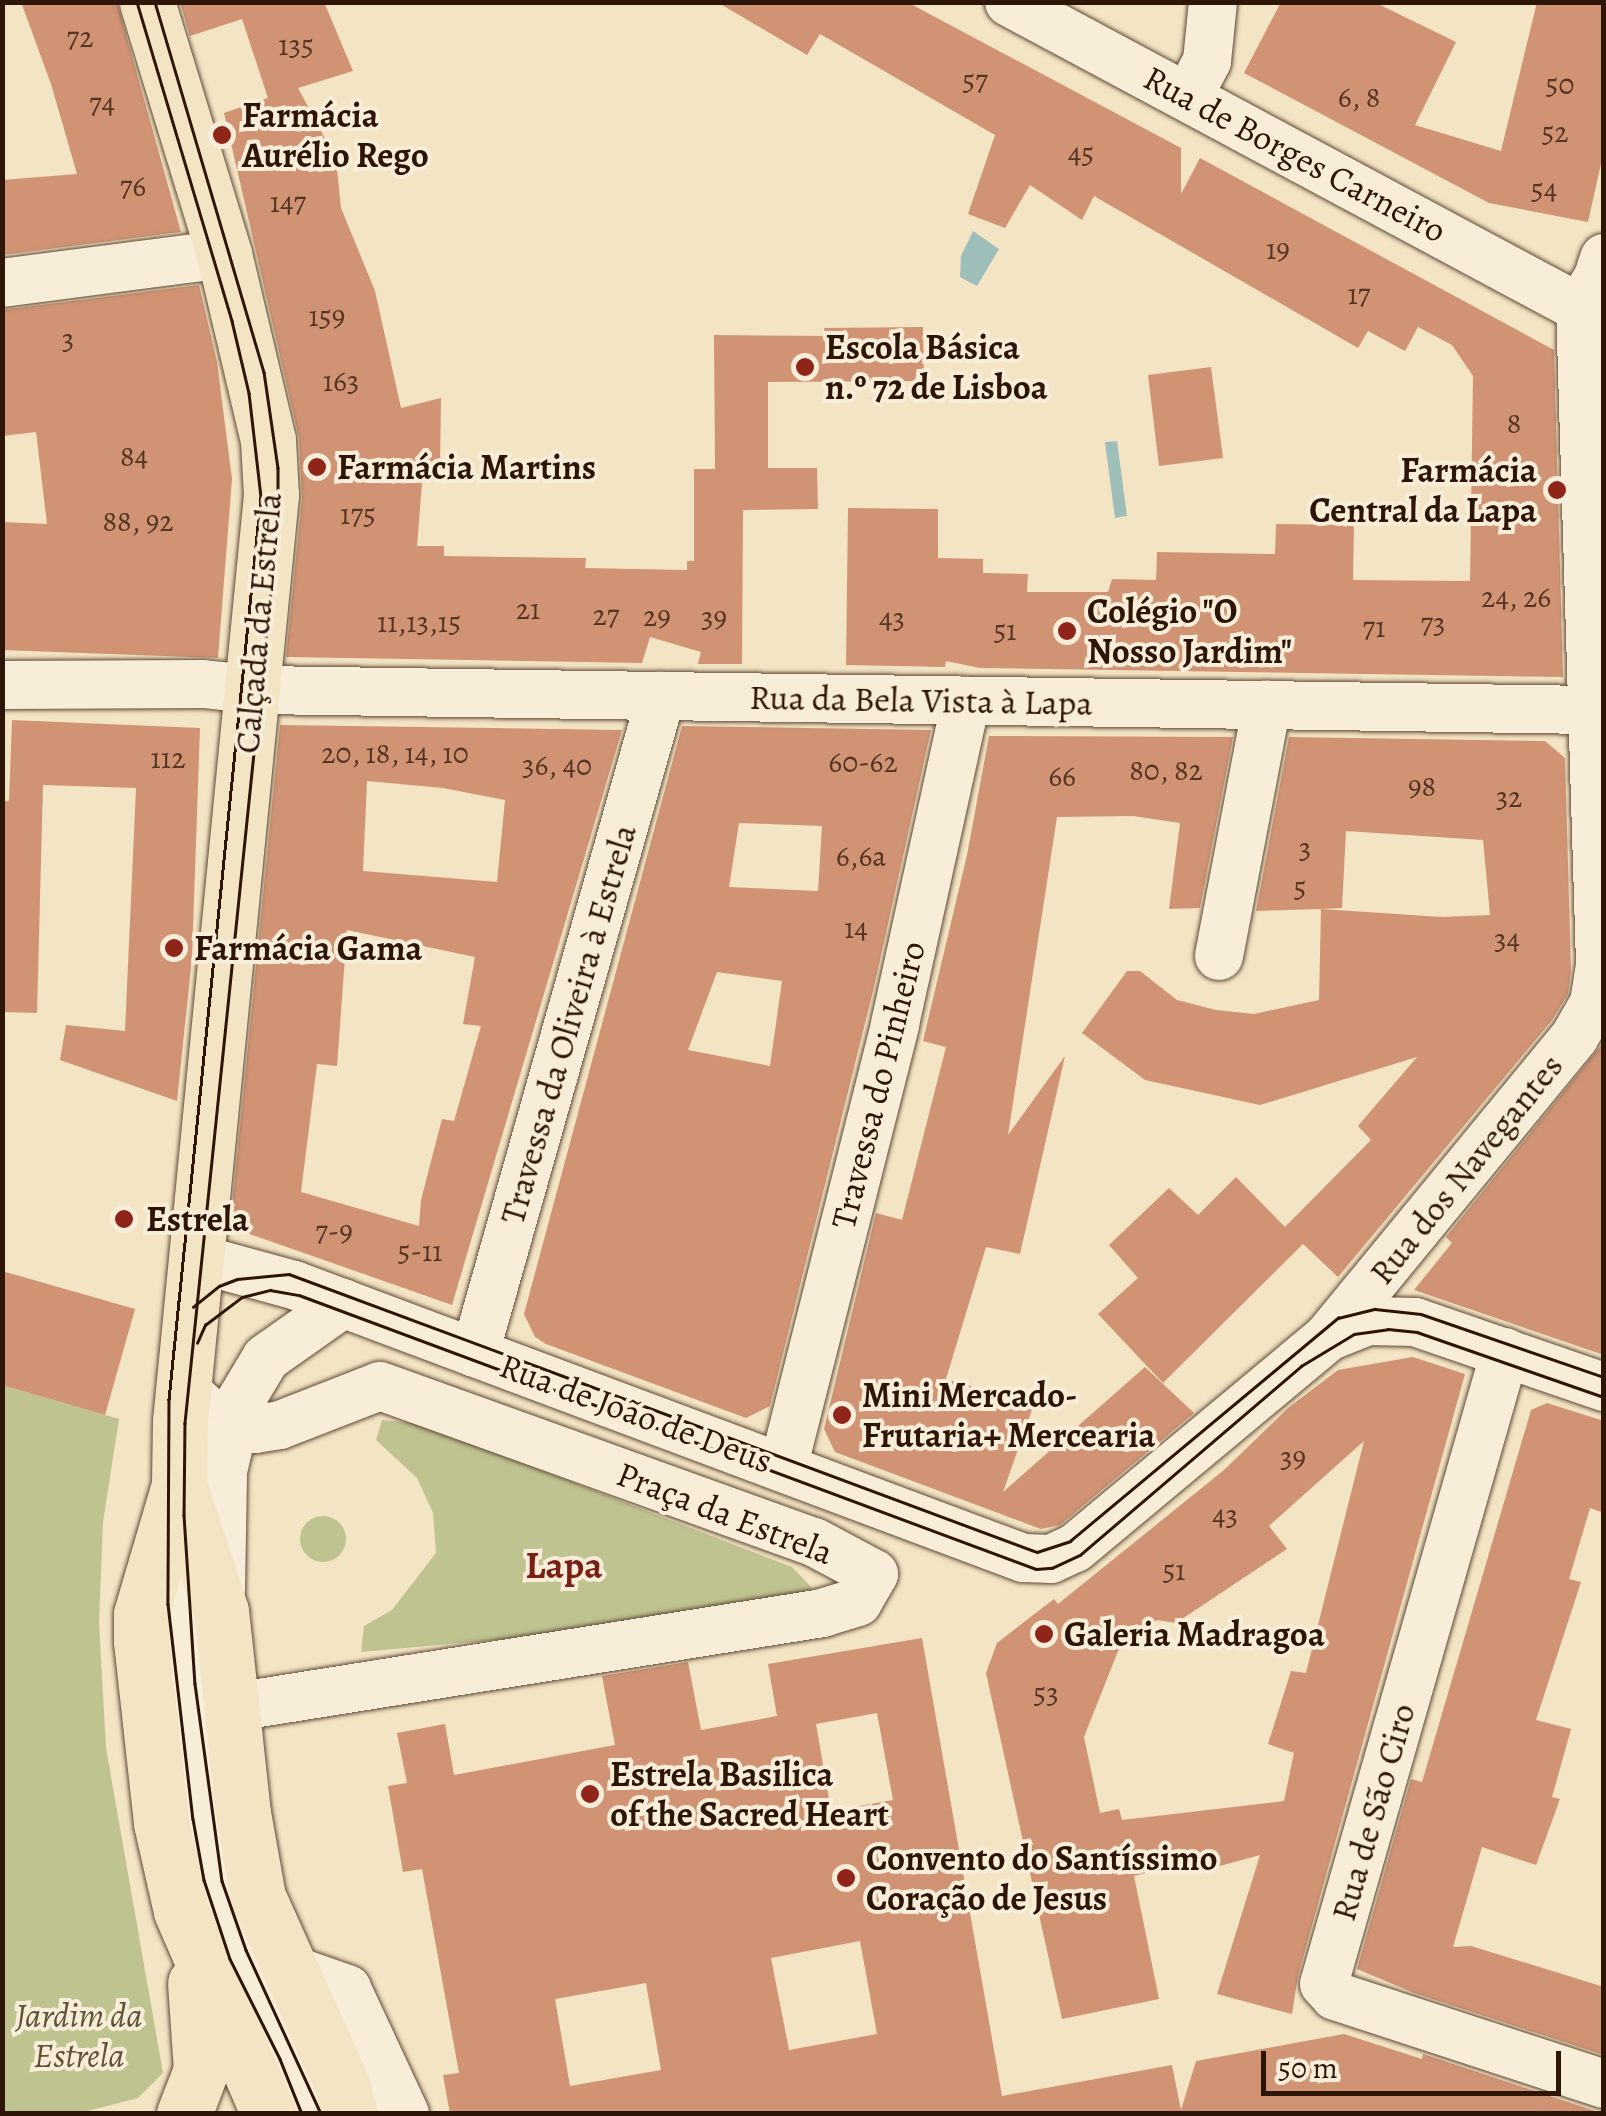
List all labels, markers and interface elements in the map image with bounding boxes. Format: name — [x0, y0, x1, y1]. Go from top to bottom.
house number: 72 — [67, 19, 93, 55]
house number: 135 — [278, 27, 314, 63]
street label: Rua de Borges Carneiro — [1137, 57, 1453, 251]
house number: 57 — [962, 62, 988, 98]
house number: 50 — [1546, 66, 1574, 102]
house number: 6, 8 — [1337, 79, 1381, 115]
house number: 74 — [89, 85, 115, 121]
place label: Farmácia Aurélio Rego — [242, 94, 429, 176]
house number: 52 — [1541, 114, 1569, 150]
marker: Farmácia Aurélio Rego — [211, 124, 233, 146]
house number: 45 — [1068, 135, 1094, 171]
house number: 76 — [120, 168, 146, 204]
house number: 54 — [1531, 171, 1557, 207]
house number: 147 — [270, 184, 306, 220]
house number: 19 — [1266, 231, 1290, 267]
house number: 17 — [1348, 276, 1370, 312]
house number: 159 — [309, 298, 345, 334]
house number: 3 — [62, 321, 74, 357]
place label: Escola Básica n.º 72 de Lisboa — [825, 326, 1048, 408]
marker: Escola Básica n.º 72 de Lisboa — [794, 356, 816, 378]
house number: 163 — [323, 363, 359, 399]
house number: 8 — [1507, 405, 1521, 441]
house number: 84 — [120, 438, 148, 474]
place label: Farmácia Martins — [337, 446, 596, 488]
place label: Farmácia Central da Lapa — [1309, 449, 1537, 531]
marker: Farmácia Martins — [306, 456, 328, 478]
marker: Farmácia Central da Lapa — [1546, 479, 1568, 501]
street label: Calçada da Estrela — [226, 491, 290, 755]
house number: 175 — [340, 496, 376, 532]
house number: 88, 92 — [102, 503, 174, 539]
house number: 24, 26 — [1481, 579, 1551, 615]
place label: Colégio "O Nosso Jardim" — [1087, 590, 1292, 672]
house number: 21 — [516, 591, 540, 627]
house number: 27 — [593, 597, 619, 633]
house number: 29 — [643, 598, 671, 634]
house number: 39 — [701, 599, 727, 635]
house number: 43 — [879, 600, 905, 636]
house number: 11,13,15 — [377, 604, 461, 640]
house number: 73 — [1420, 605, 1446, 641]
house number: 71 — [1363, 609, 1385, 645]
house number: 51 — [993, 612, 1017, 648]
marker: Colégio "O Nosso Jardim" — [1056, 620, 1078, 642]
street label: Rua da Bela Vista à Lapa — [749, 676, 1093, 724]
house number: 20, 18, 14, 10 — [320, 735, 470, 771]
house number: 112 — [151, 740, 185, 776]
house number: 60-62 — [828, 744, 898, 780]
house number: 36, 40 — [522, 747, 592, 783]
house number: 80, 82 — [1129, 752, 1203, 788]
house number: 66 — [1048, 758, 1076, 794]
house number: 98 — [1408, 768, 1436, 804]
house number: 32 — [1496, 779, 1522, 815]
street label: Travessa da Oliveira à Estrela — [491, 819, 645, 1229]
house number: 3 — [1299, 830, 1311, 866]
house number: 6,6a — [836, 838, 886, 874]
house number: 5 — [1294, 869, 1306, 905]
house number: 14 — [844, 910, 868, 946]
house number: 34 — [1494, 921, 1520, 957]
place label: Farmácia Gama — [194, 927, 422, 969]
marker: Farmácia Gama — [163, 937, 185, 959]
street label: Travessa do Pinheiro — [822, 937, 934, 1233]
street label: Rua dos Navegantes — [1360, 1045, 1572, 1293]
place label: Estrela — [146, 1198, 249, 1240]
marker: Estrela — [111, 1206, 137, 1232]
house number: 7-9 — [315, 1213, 353, 1249]
house number: 5-11 — [398, 1233, 442, 1269]
street label: Rua de João de Deus — [494, 1344, 778, 1482]
place label: Mini Mercado- Frutaria+ Mercearia — [862, 1374, 1155, 1456]
marker: Mini Mercado- Frutaria+ Mercearia — [831, 1404, 853, 1426]
house number: 39 — [1280, 1439, 1306, 1475]
street label: Praça da Estrela — [611, 1453, 839, 1573]
house number: 43 — [1212, 1497, 1238, 1533]
district label: Lapa — [525, 1543, 603, 1589]
house number: 51 — [1162, 1552, 1186, 1588]
place label: Galeria Madragoa — [1064, 1613, 1325, 1655]
marker: Galeria Madragoa — [1033, 1623, 1055, 1645]
house number: 53 — [1033, 1675, 1059, 1711]
street label: Rua de São Ciro — [1322, 1699, 1424, 1925]
place label: Estrela Basilica of the Sacred Heart — [610, 1753, 889, 1835]
marker: Estrela Basilica of the Sacred Heart — [579, 1783, 601, 1805]
place label: Convento do Santíssimo Coração de Jesus — [866, 1837, 1218, 1919]
marker: Convento do Santíssimo Coração de Jesus — [835, 1867, 857, 1889]
park label: Jardim da Estrela — [16, 1994, 142, 2076]
scale bar — [1266, 2031, 1566, 2093]
text: 50 m — [1278, 2048, 1338, 2088]

